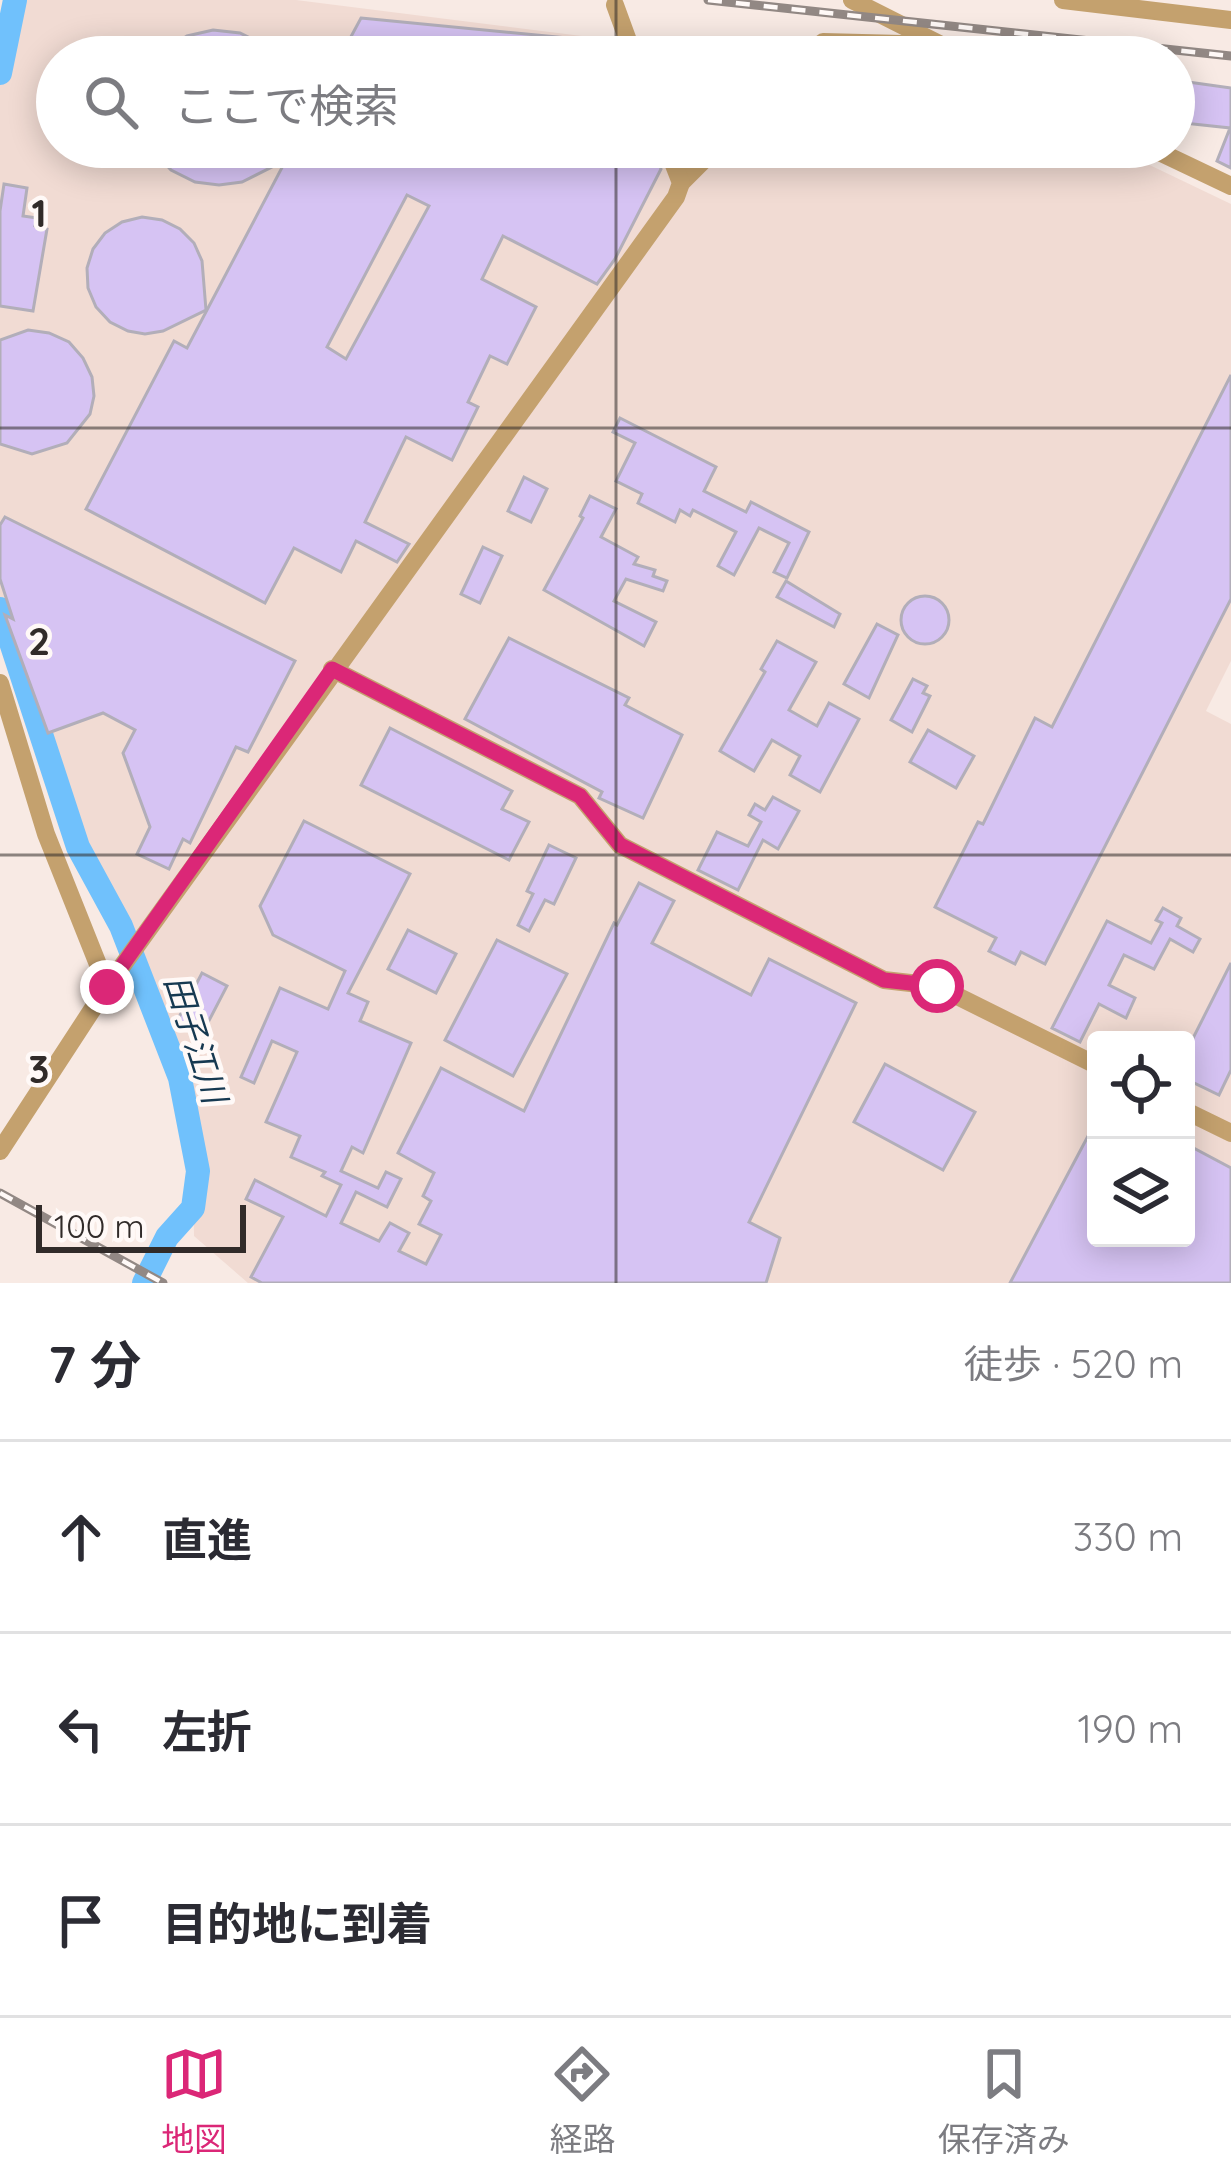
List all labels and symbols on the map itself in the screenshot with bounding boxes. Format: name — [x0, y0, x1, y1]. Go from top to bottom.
text: 1 — [31, 188, 47, 237]
text: 2 — [28, 616, 50, 665]
route start — [910, 959, 964, 1013]
route end — [80, 960, 134, 1014]
water label: 田子江川 — [157, 970, 237, 1111]
text: 3 — [29, 1044, 49, 1093]
scale bar — [36, 1199, 246, 1252]

